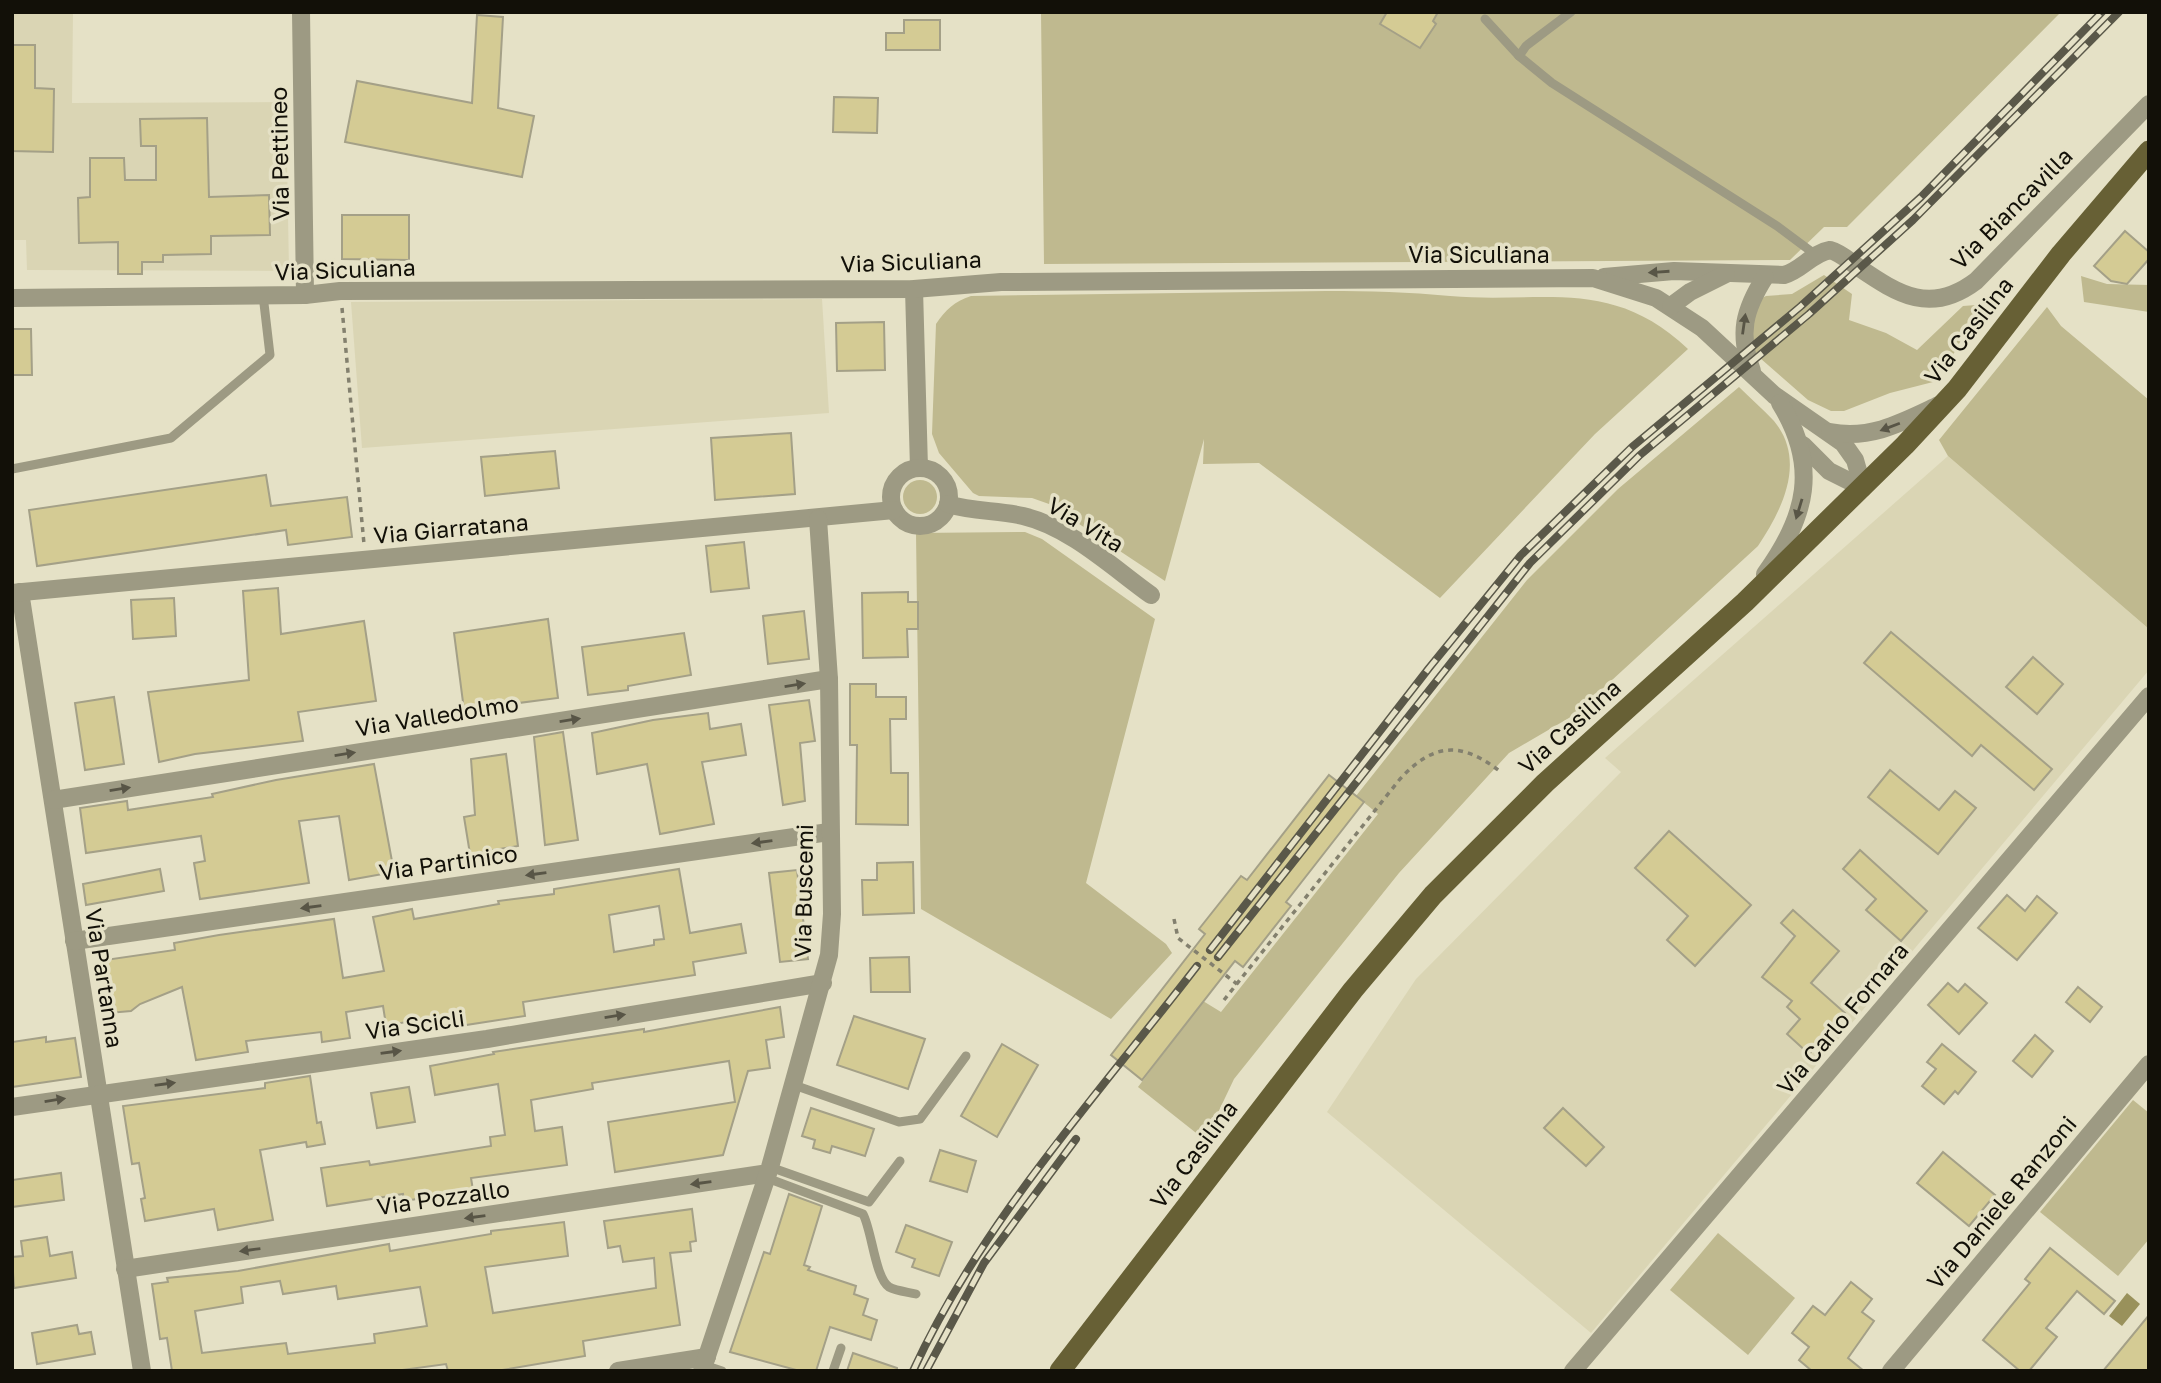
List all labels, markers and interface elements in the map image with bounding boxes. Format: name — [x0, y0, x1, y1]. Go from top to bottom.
street label: Via Pettineo — [264, 87, 294, 221]
street label: Via Biancavilla — [1944, 141, 2078, 275]
street label: Via Siculiana — [1408, 240, 1550, 268]
street label: Via Siculiana — [840, 245, 982, 277]
street label: Via Siculiana — [274, 253, 416, 285]
one-way arrow — [1648, 266, 1670, 277]
street label: Via Casilina — [1918, 271, 2018, 389]
one-way arrow — [1739, 313, 1750, 335]
one-way arrow — [1879, 422, 1900, 433]
street label: Via Vita — [1043, 490, 1129, 558]
one-way arrow — [1793, 499, 1803, 520]
street label: Via Giarratana — [372, 507, 530, 549]
street label: Via Casilina — [1512, 673, 1626, 779]
one-way arrow — [784, 679, 806, 690]
street label: Via Valledolmo — [354, 688, 520, 742]
one-way arrow — [559, 714, 581, 725]
one-way arrow — [334, 748, 356, 759]
one-way arrow — [109, 783, 131, 794]
street label: Via Buscemi — [788, 824, 818, 958]
one-way arrow — [751, 837, 773, 848]
street label: Via Partinico — [377, 838, 519, 886]
one-way arrow — [525, 869, 547, 880]
one-way arrow — [300, 902, 322, 913]
street label: Via Partanna — [80, 906, 130, 1050]
street label: Via Carlo Fornara — [1770, 936, 1914, 1100]
street label: Via Scicli — [364, 1003, 466, 1045]
one-way arrow — [604, 1011, 626, 1022]
one-way arrow — [380, 1046, 402, 1057]
one-way arrow — [155, 1078, 177, 1089]
one-way arrow — [44, 1094, 66, 1105]
street label: Via Casilina — [1143, 1094, 1243, 1214]
street label: Via Daniele Ranzoni — [1920, 1110, 2082, 1294]
street label: Via Pozzallo — [375, 1174, 511, 1220]
one-way arrow — [689, 1178, 711, 1189]
one-way arrow — [464, 1211, 486, 1222]
one-way arrow — [239, 1245, 261, 1256]

